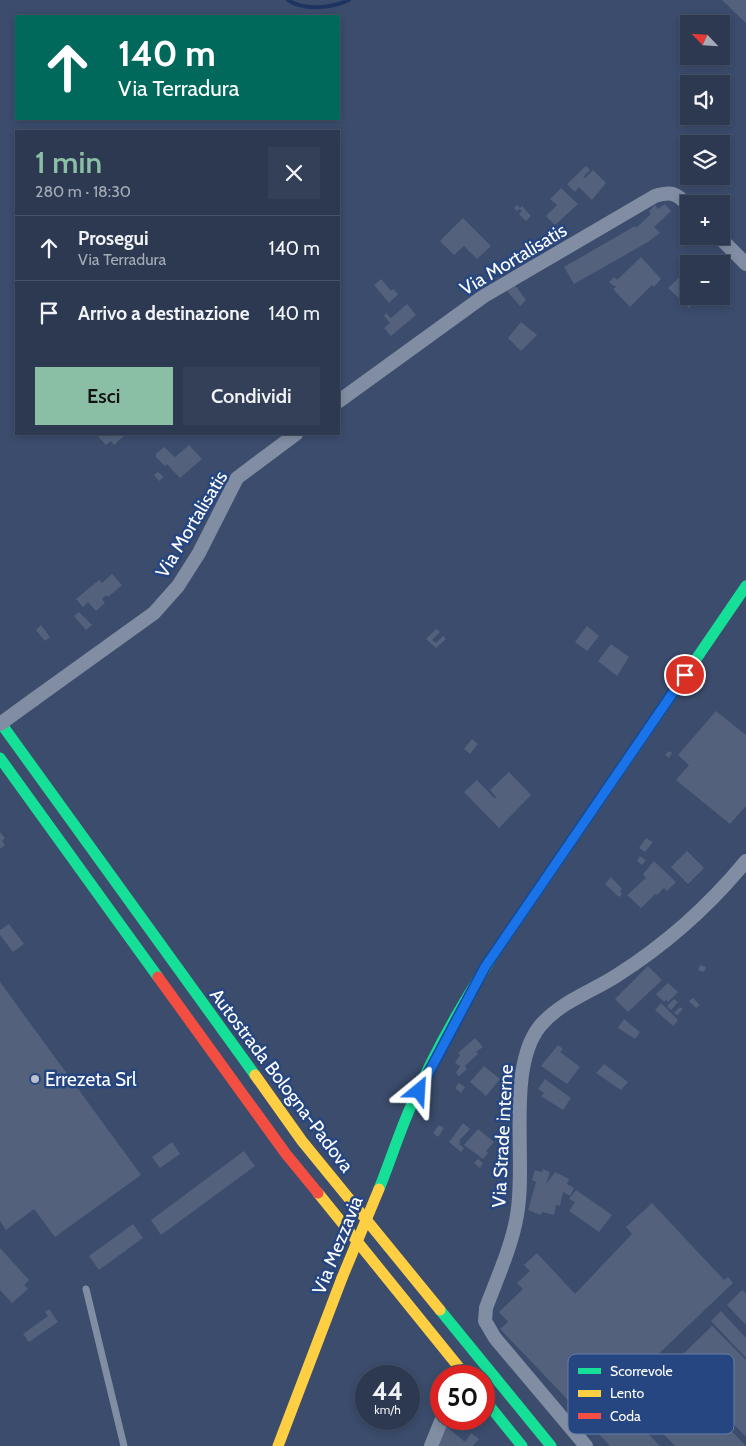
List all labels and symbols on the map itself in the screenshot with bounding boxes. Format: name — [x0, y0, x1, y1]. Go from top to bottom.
north arrow — [680, 15, 730, 65]
street label: Via Mortalisatis — [456, 218, 571, 300]
street label: Via Mortalisatis — [151, 467, 232, 582]
pin — [664, 654, 706, 696]
street label: Autostrada Bologna-Padova — [205, 984, 358, 1177]
position arrow — [392, 1064, 444, 1116]
street label: Via Strade interne — [487, 1064, 518, 1208]
place label: Errezeta Srl — [45, 1068, 137, 1091]
marker: Errezeta Srl — [29, 1073, 41, 1085]
street label: Via Mezzavia — [307, 1193, 368, 1298]
legend — [568, 1354, 734, 1434]
text: Scorrevole — [610, 1362, 673, 1380]
speed limit sign: 50 — [430, 1365, 495, 1430]
text: Lento — [610, 1384, 644, 1402]
text: Coda — [610, 1407, 641, 1425]

